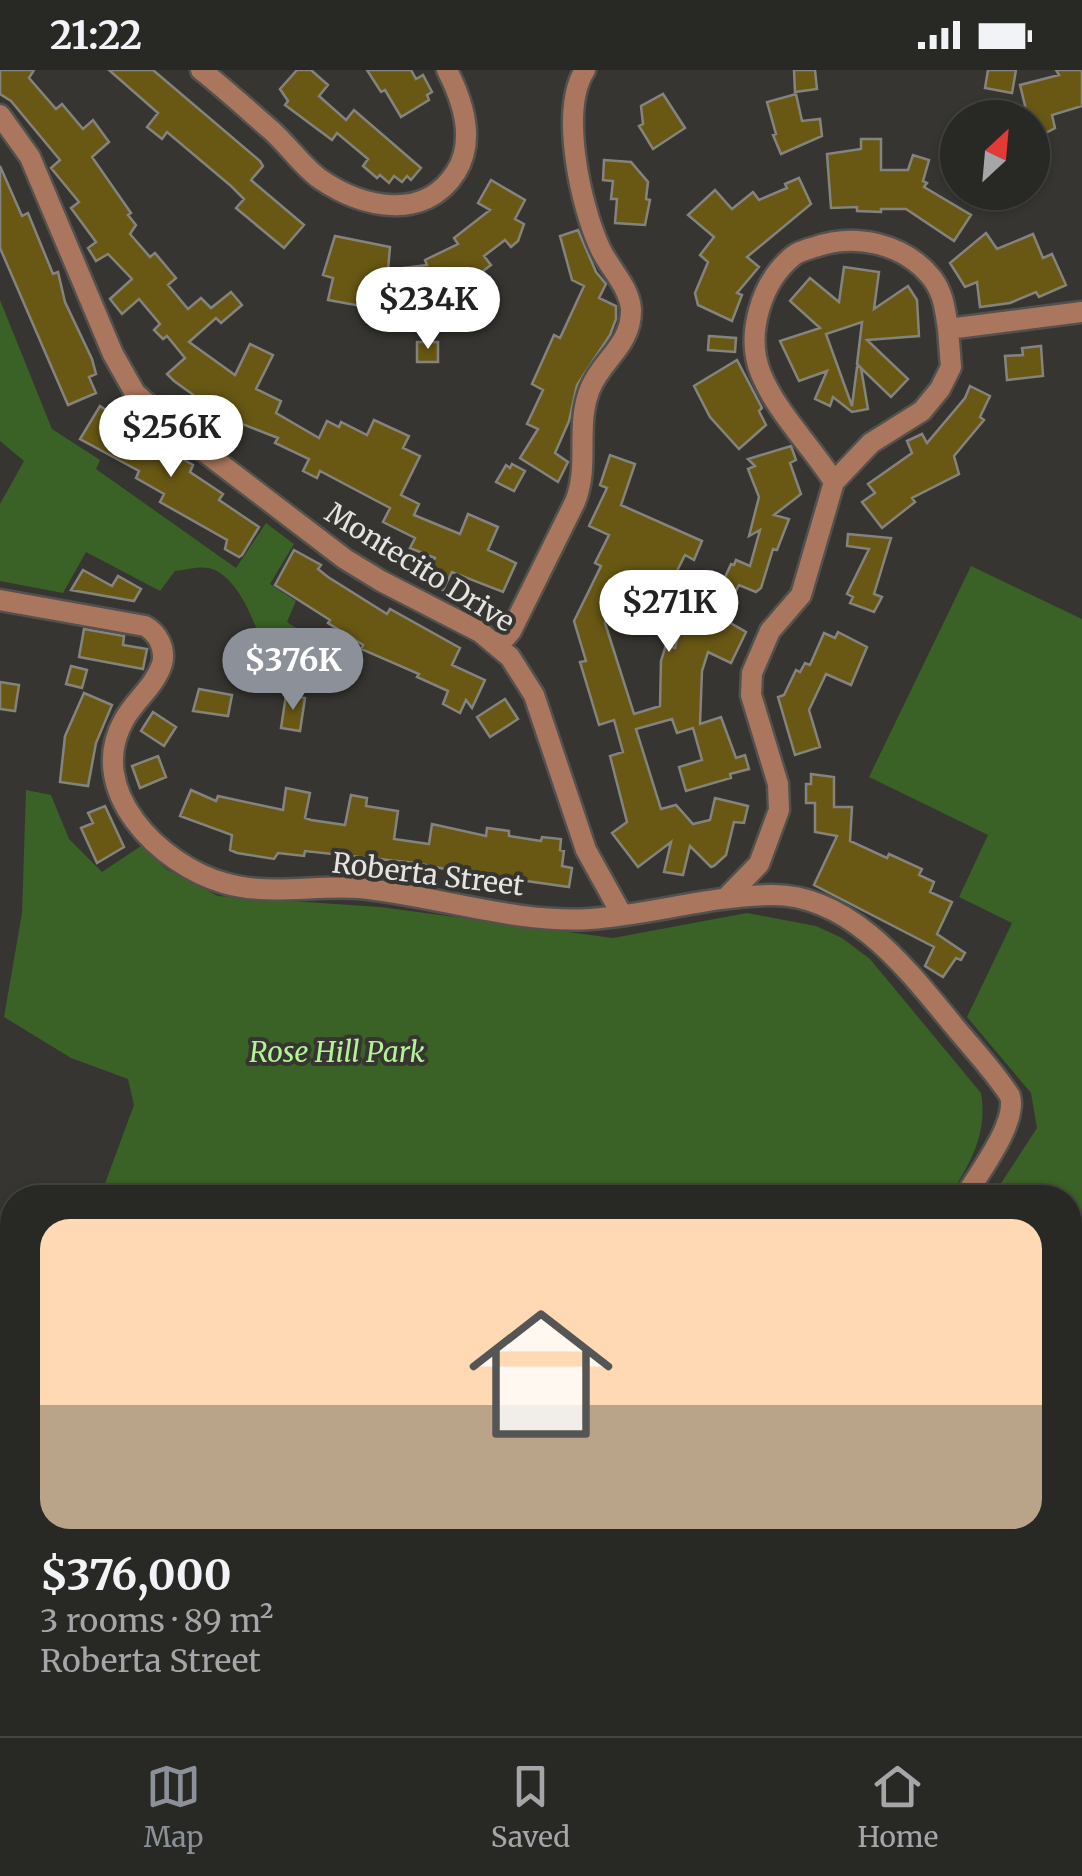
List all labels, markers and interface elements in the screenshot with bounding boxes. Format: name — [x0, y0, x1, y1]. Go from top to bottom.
text: 21:22 — [50, 12, 142, 59]
north arrow — [940, 100, 1050, 210]
map controls — [940, 100, 1050, 210]
pin: $234K — [358, 267, 498, 352]
text: $234K — [378, 279, 478, 319]
pin: $256K — [101, 395, 241, 480]
text: $256K — [121, 407, 221, 447]
street label: Montecito Drive — [319, 494, 521, 640]
pin: $271K — [599, 570, 739, 655]
text: $271K — [621, 582, 717, 622]
pin: $376K — [223, 628, 363, 713]
text: $376K — [244, 640, 342, 680]
street label: Roberta Street — [330, 844, 526, 904]
park label: Rose Hill Park — [249, 1034, 425, 1070]
icon: home — [451, 1284, 631, 1464]
text: $376,000 — [40, 1549, 231, 1601]
text: 3 rooms · 89 m² — [40, 1601, 273, 1641]
text: Roberta Street — [40, 1641, 261, 1681]
tab: Map — [144, 1759, 203, 1855]
tab: Saved — [491, 1759, 570, 1855]
tab: Home — [858, 1759, 938, 1855]

